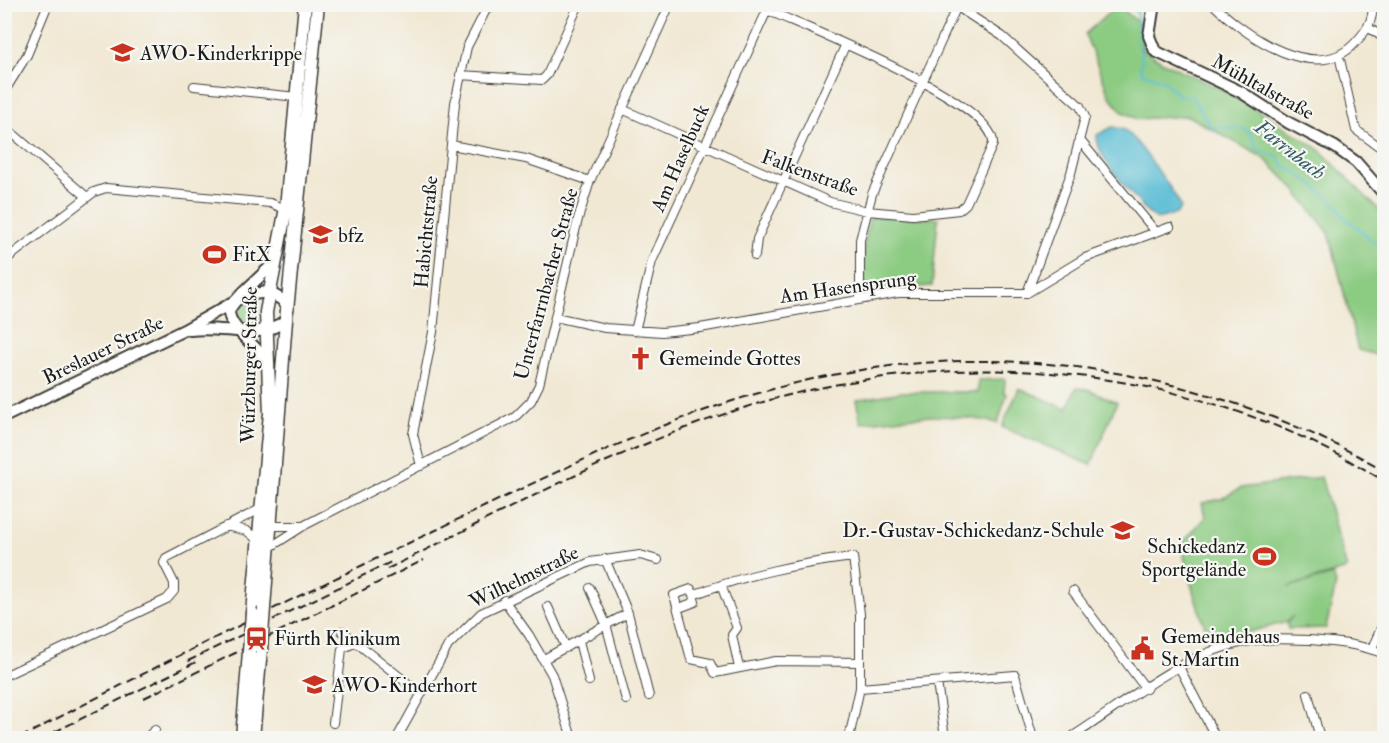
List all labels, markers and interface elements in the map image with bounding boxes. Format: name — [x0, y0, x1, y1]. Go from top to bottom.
school or university icon: AWO-Kinderkrippe — [109, 40, 135, 66]
place label: AWO-Kinderkrippe — [139, 41, 302, 67]
street label: Mühltalstraße — [1208, 49, 1318, 125]
street label: Am Haselbuck — [645, 100, 715, 217]
water label: Farrnbach — [1248, 113, 1331, 186]
street label: Falkenstraße — [758, 144, 862, 202]
street label: Habichtstraße — [409, 175, 443, 289]
street label: Unterfarrnbacher Straße — [508, 185, 584, 383]
school or university icon: bfz — [307, 222, 333, 248]
place label: bfz — [338, 223, 364, 248]
sports icon: FitX — [201, 241, 227, 267]
place label: FitX — [232, 242, 272, 267]
street label: Am Hasensprung — [777, 265, 919, 310]
street label: Würzburger Straße — [235, 286, 263, 445]
street label: Breslauer Straße — [38, 310, 168, 390]
church icon: Gemeinde Gottes — [628, 345, 654, 371]
place label: Gemeinde Gottes — [659, 346, 801, 371]
school or university icon: Dr.-Gustav-Schickedanz-Schule — [1109, 517, 1135, 543]
place label: Dr.-Gustav-Schickedanz-Schule — [842, 518, 1104, 543]
place label: Schickedanz Sportgelände — [1141, 534, 1246, 583]
street label: Wilhelmstraße — [464, 540, 583, 615]
sports icon: Schickedanz Sportgelände — [1251, 544, 1277, 570]
place label: Gemeindehaus St.Martin — [1161, 624, 1280, 672]
station icon: Fürth Klinikum — [243, 625, 269, 651]
place label: Fürth Klinikum — [274, 626, 401, 651]
public building icon: Gemeindehaus St.Martin — [1130, 635, 1156, 661]
school or university icon: AWO-Kinderhort — [301, 672, 327, 698]
place label: AWO-Kinderhort — [331, 673, 478, 698]

